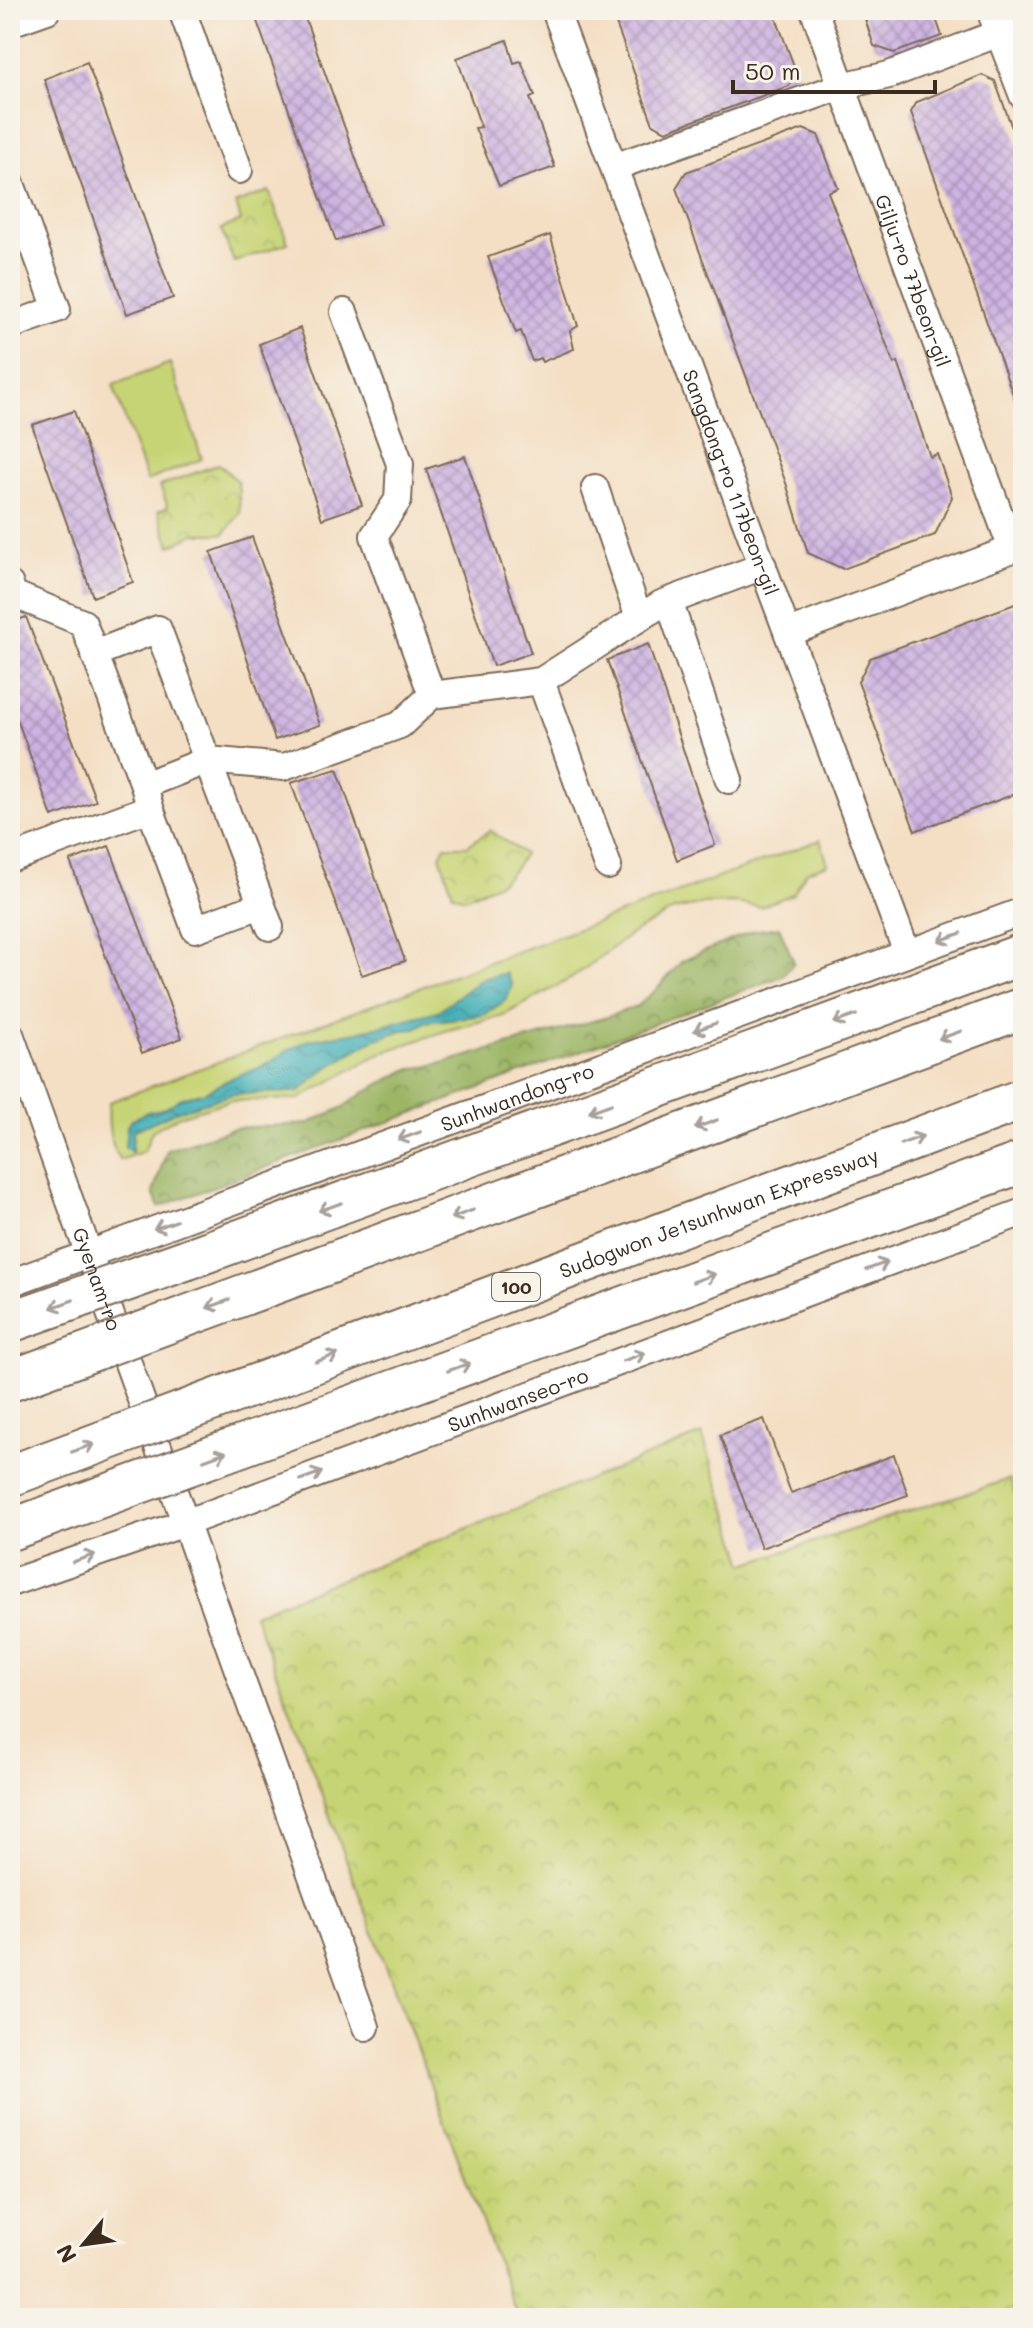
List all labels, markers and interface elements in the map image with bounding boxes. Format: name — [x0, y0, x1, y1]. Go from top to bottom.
scale bar — [733, 44, 935, 94]
text: 50 m — [745, 55, 801, 86]
street label: Gilju-ro 77beon-gil — [870, 190, 957, 370]
street label: Sangdong-ro 117beon-gil — [677, 366, 785, 599]
one-way arrow — [937, 931, 962, 946]
one-way arrow — [833, 1013, 857, 1027]
one-way arrow — [694, 1021, 718, 1035]
one-way arrow — [938, 1028, 963, 1043]
street label: Sunhwandong-ro — [437, 1057, 597, 1137]
one-way arrow — [588, 1102, 613, 1116]
one-way arrow — [694, 1118, 719, 1133]
one-way arrow — [397, 1130, 422, 1144]
one-way arrow — [899, 1132, 924, 1147]
street label: Sudogwon Je1sunhwan Expressway — [555, 1141, 882, 1284]
one-way arrow — [318, 1201, 343, 1215]
one-way arrow — [450, 1208, 475, 1223]
one-way arrow — [153, 1219, 178, 1234]
street label: Gyenam-ro — [67, 1224, 128, 1334]
one-way arrow — [864, 1258, 889, 1272]
one-way arrow — [691, 1270, 715, 1284]
road number: 100 — [492, 1273, 540, 1301]
one-way arrow — [50, 1297, 75, 1312]
one-way arrow — [206, 1298, 231, 1313]
one-way arrow — [621, 1348, 646, 1363]
one-way arrow — [314, 1350, 339, 1364]
one-way arrow — [446, 1359, 471, 1373]
street label: Sunhwanseo-ro — [444, 1361, 592, 1437]
one-way arrow — [70, 1440, 95, 1455]
one-way arrow — [202, 1448, 227, 1462]
one-way arrow — [298, 1468, 323, 1482]
one-way arrow — [71, 1549, 96, 1564]
north arrow — [44, 2204, 124, 2284]
text: N — [49, 2240, 83, 2268]

